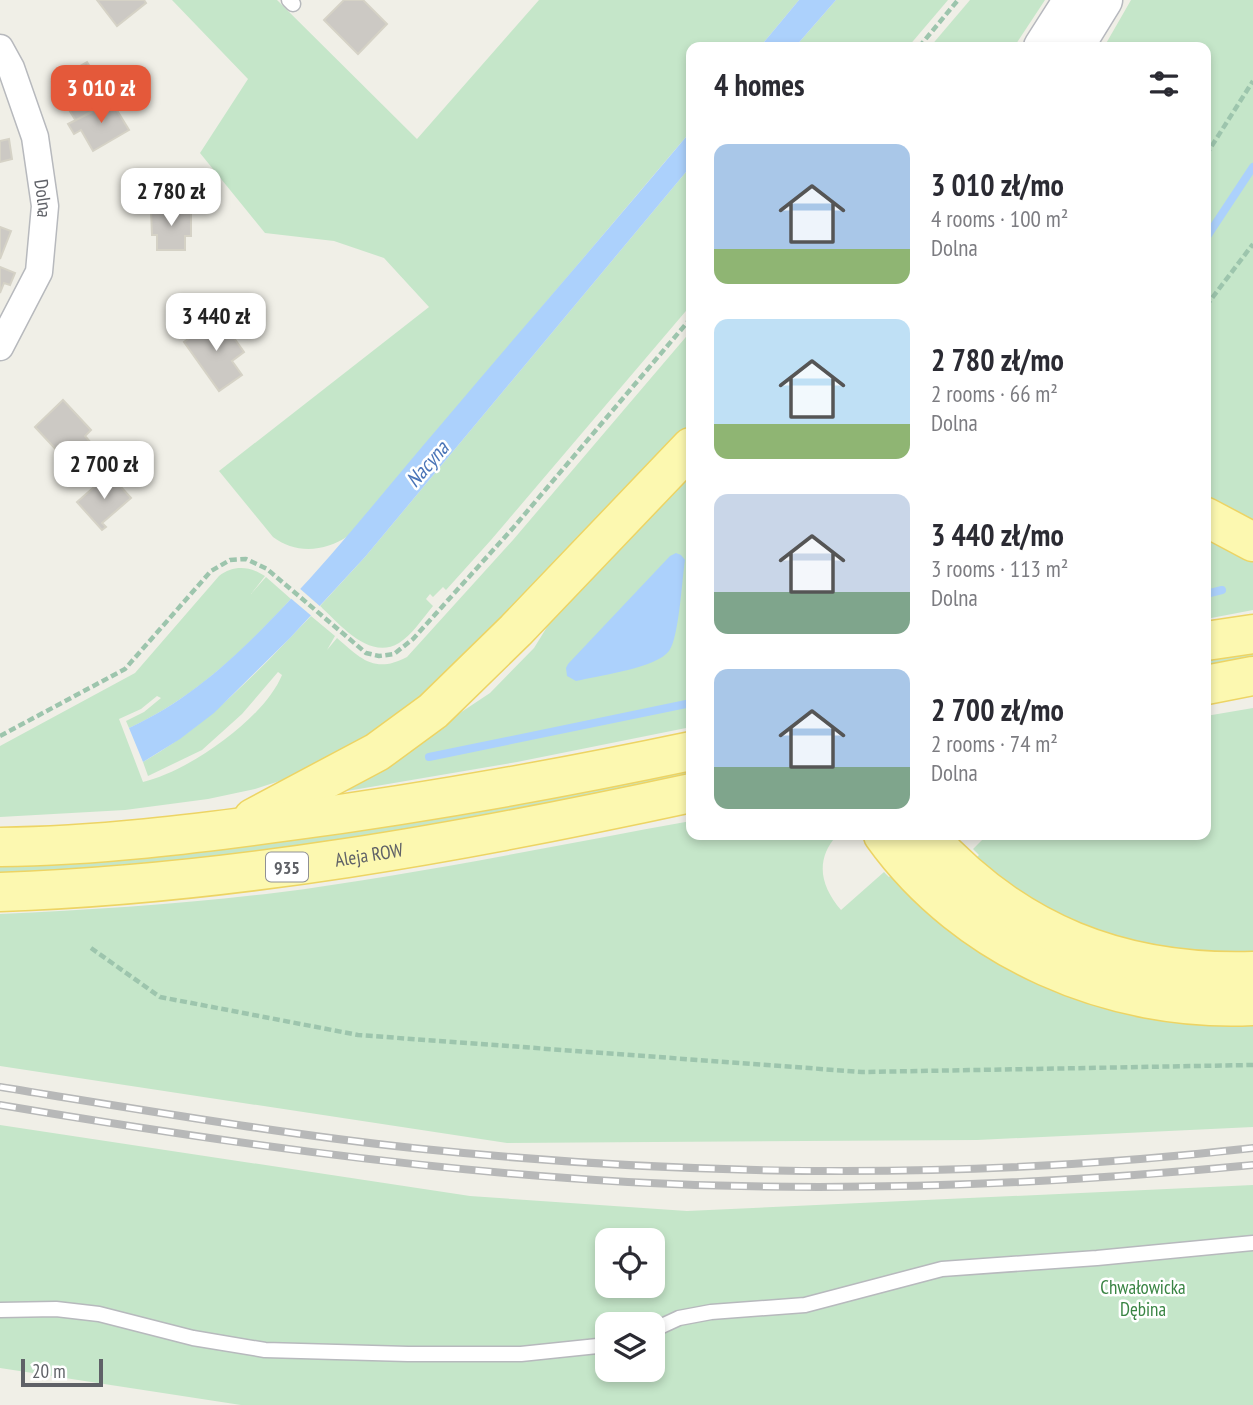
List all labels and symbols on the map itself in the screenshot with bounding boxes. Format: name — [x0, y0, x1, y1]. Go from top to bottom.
pin: 3 010 zł — [29, 66, 173, 125]
pin: 2 780 zł — [99, 168, 243, 228]
street label: Dolna — [29, 178, 57, 219]
pin: 3 440 zł — [144, 294, 288, 353]
water label: Nacyna — [400, 434, 455, 493]
pin: 2 700 zł — [32, 442, 176, 501]
street label: Aleja ROW — [333, 837, 405, 872]
road number: 935 — [266, 852, 308, 882]
park label: Chwałowicka Dębina — [1100, 1275, 1186, 1321]
scale bar — [21, 1356, 103, 1388]

